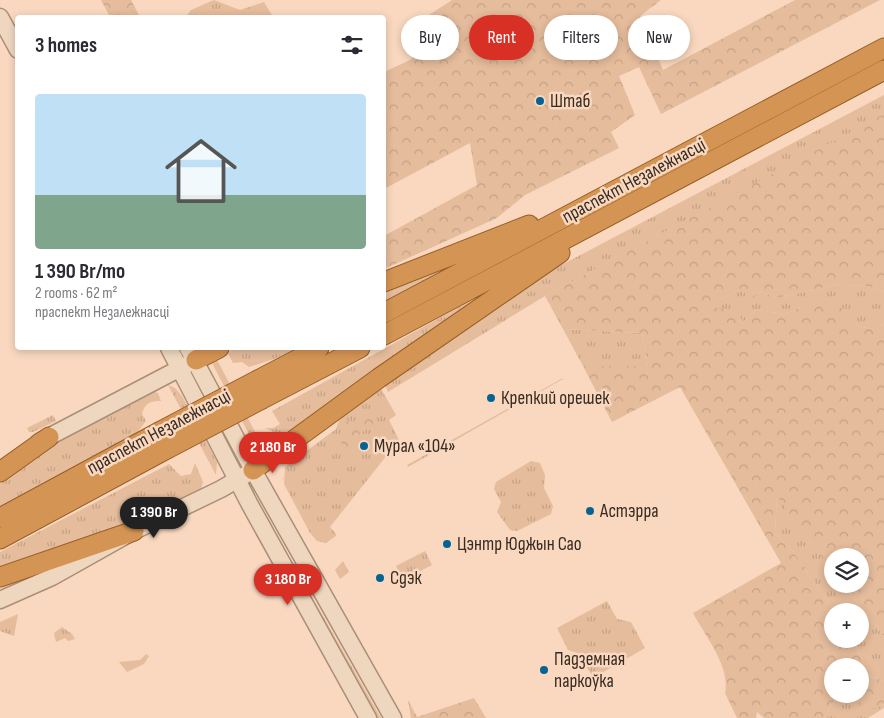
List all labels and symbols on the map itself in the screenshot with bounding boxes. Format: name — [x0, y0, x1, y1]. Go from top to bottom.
place label: Штаб — [550, 90, 590, 113]
marker: Штаб — [534, 95, 546, 107]
street label: праспект Незалежнасці — [558, 133, 710, 229]
street label: праспект Незалежнасці — [83, 384, 235, 480]
place label: Крепкий орешек — [501, 387, 610, 410]
marker: Крепкий орешек — [485, 392, 497, 404]
pin: 2 180 Br — [221, 432, 325, 474]
place label: Мурал «104» — [374, 435, 456, 458]
marker: Мурал «104» — [358, 440, 370, 452]
pin: 1 390 Br — [102, 496, 206, 539]
place label: Астэрра — [599, 500, 659, 523]
marker: Астэрра — [584, 505, 596, 517]
place label: Цэнтр Юджын Сао — [457, 533, 582, 556]
marker: Цэнтр Юджын Сао — [441, 538, 453, 550]
pin: 3 180 Br — [236, 564, 340, 606]
place label: Сдэк — [390, 567, 422, 590]
marker: Сдэк — [374, 572, 386, 584]
place label: Падземная паркоўка — [554, 648, 625, 693]
marker: Падземная паркоўка — [538, 664, 550, 676]

